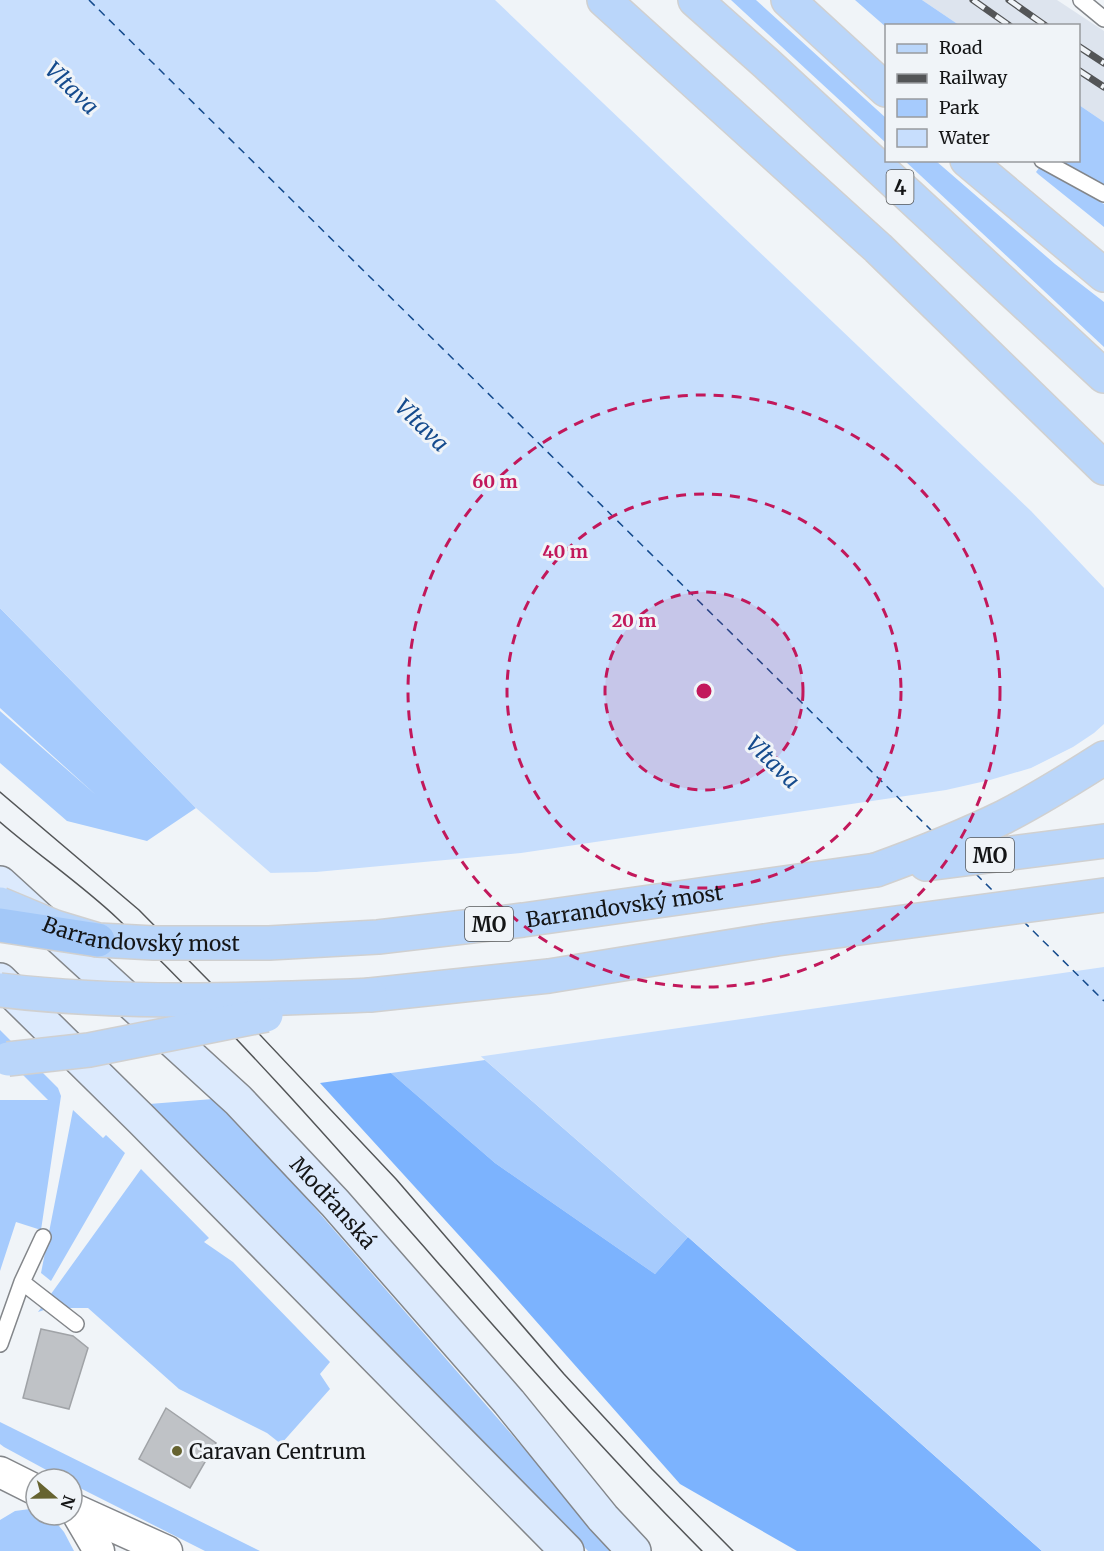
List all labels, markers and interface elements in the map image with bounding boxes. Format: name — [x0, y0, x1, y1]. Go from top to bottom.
legend — [885, 24, 1080, 162]
text: Road — [939, 36, 983, 59]
water label: Vltava — [39, 56, 105, 120]
text: Railway — [939, 66, 1008, 89]
text: Park — [939, 96, 980, 119]
text: Water — [938, 126, 990, 149]
road number: 4 — [886, 170, 914, 204]
water label: Vltava — [389, 393, 455, 457]
text: 60 m — [472, 470, 518, 493]
text: 40 m — [542, 540, 588, 563]
text: 20 m — [612, 609, 656, 632]
centre of rings — [694, 681, 714, 701]
water label: Vltava — [740, 730, 806, 794]
road number: MO — [966, 838, 1014, 872]
street label: Barrandovský most — [524, 878, 724, 933]
road number: MO — [465, 907, 513, 941]
street label: Barrandovský most — [39, 910, 240, 957]
street label: Modřanská — [285, 1151, 382, 1254]
place label: Caravan Centrum — [189, 1438, 366, 1465]
marker: Caravan Centrum — [170, 1444, 184, 1458]
north arrow — [24, 1467, 84, 1527]
text: N — [56, 1493, 80, 1512]

